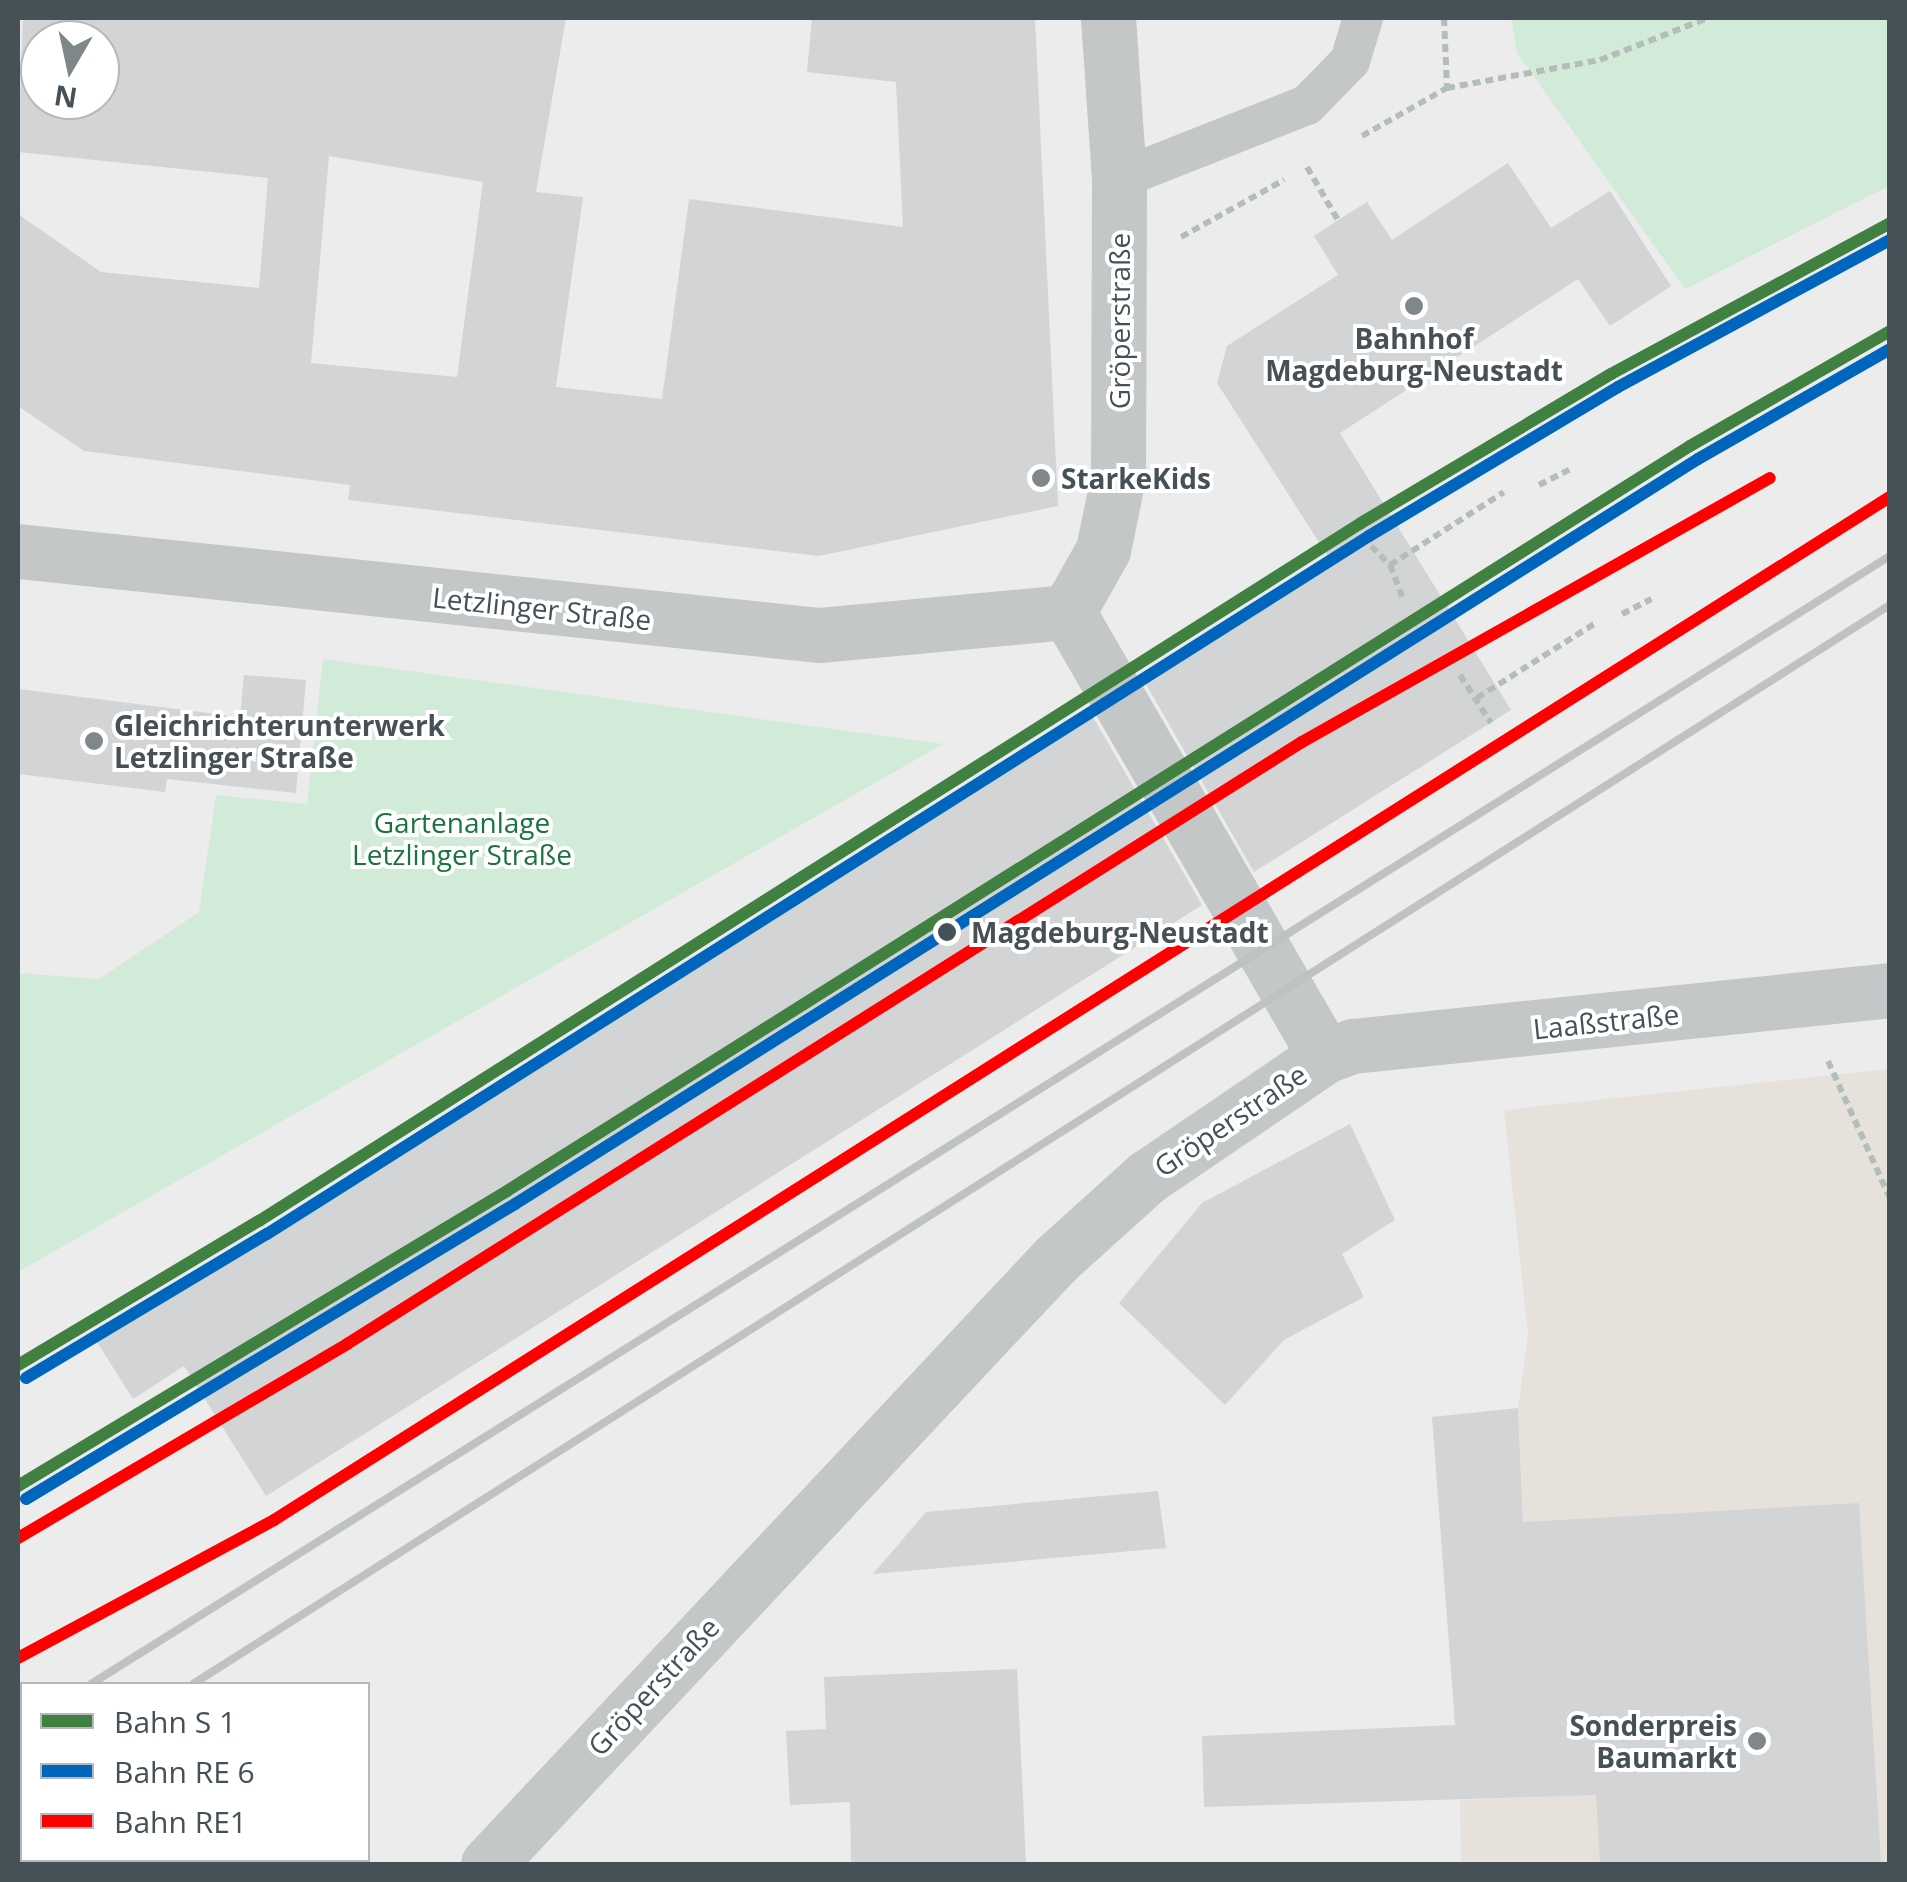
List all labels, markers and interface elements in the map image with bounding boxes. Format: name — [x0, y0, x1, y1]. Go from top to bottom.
north arrow — [20, 20, 120, 120]
text: N — [51, 77, 80, 118]
street label: Gröperstraße — [1102, 233, 1136, 409]
marker: Bahnhof Magdeburg-Neustadt — [1403, 295, 1425, 317]
place label: Bahnhof Magdeburg-Neustadt — [1265, 321, 1563, 387]
place label: StarkeKids — [1061, 461, 1211, 495]
marker: StarkeKids — [1030, 467, 1052, 489]
street label: Letzlinger Straße — [431, 580, 653, 636]
place label: Gleichrichterunterwerk Letzlinger Straße — [114, 708, 445, 774]
marker: Gleichrichterunterwerk Letzlinger Straße — [83, 730, 105, 752]
park label: Gartenanlage Letzlinger Straße — [352, 805, 572, 871]
place label: Magdeburg-Neustadt — [971, 915, 1269, 949]
marker: Magdeburg-Neustadt — [932, 917, 962, 947]
street label: Laaßstraße — [1531, 997, 1681, 1045]
street label: Gröperstraße — [1147, 1057, 1313, 1183]
street label: Gröperstraße — [581, 1610, 725, 1762]
legend — [20, 1682, 370, 1862]
text: Bahn S 1 — [114, 1701, 236, 1742]
place label: Sonderpreis Baumarkt — [1569, 1708, 1737, 1774]
marker: Sonderpreis Baumarkt — [1746, 1730, 1768, 1752]
text: Bahn RE 6 — [114, 1751, 255, 1792]
text: Bahn RE1 — [114, 1801, 247, 1842]

